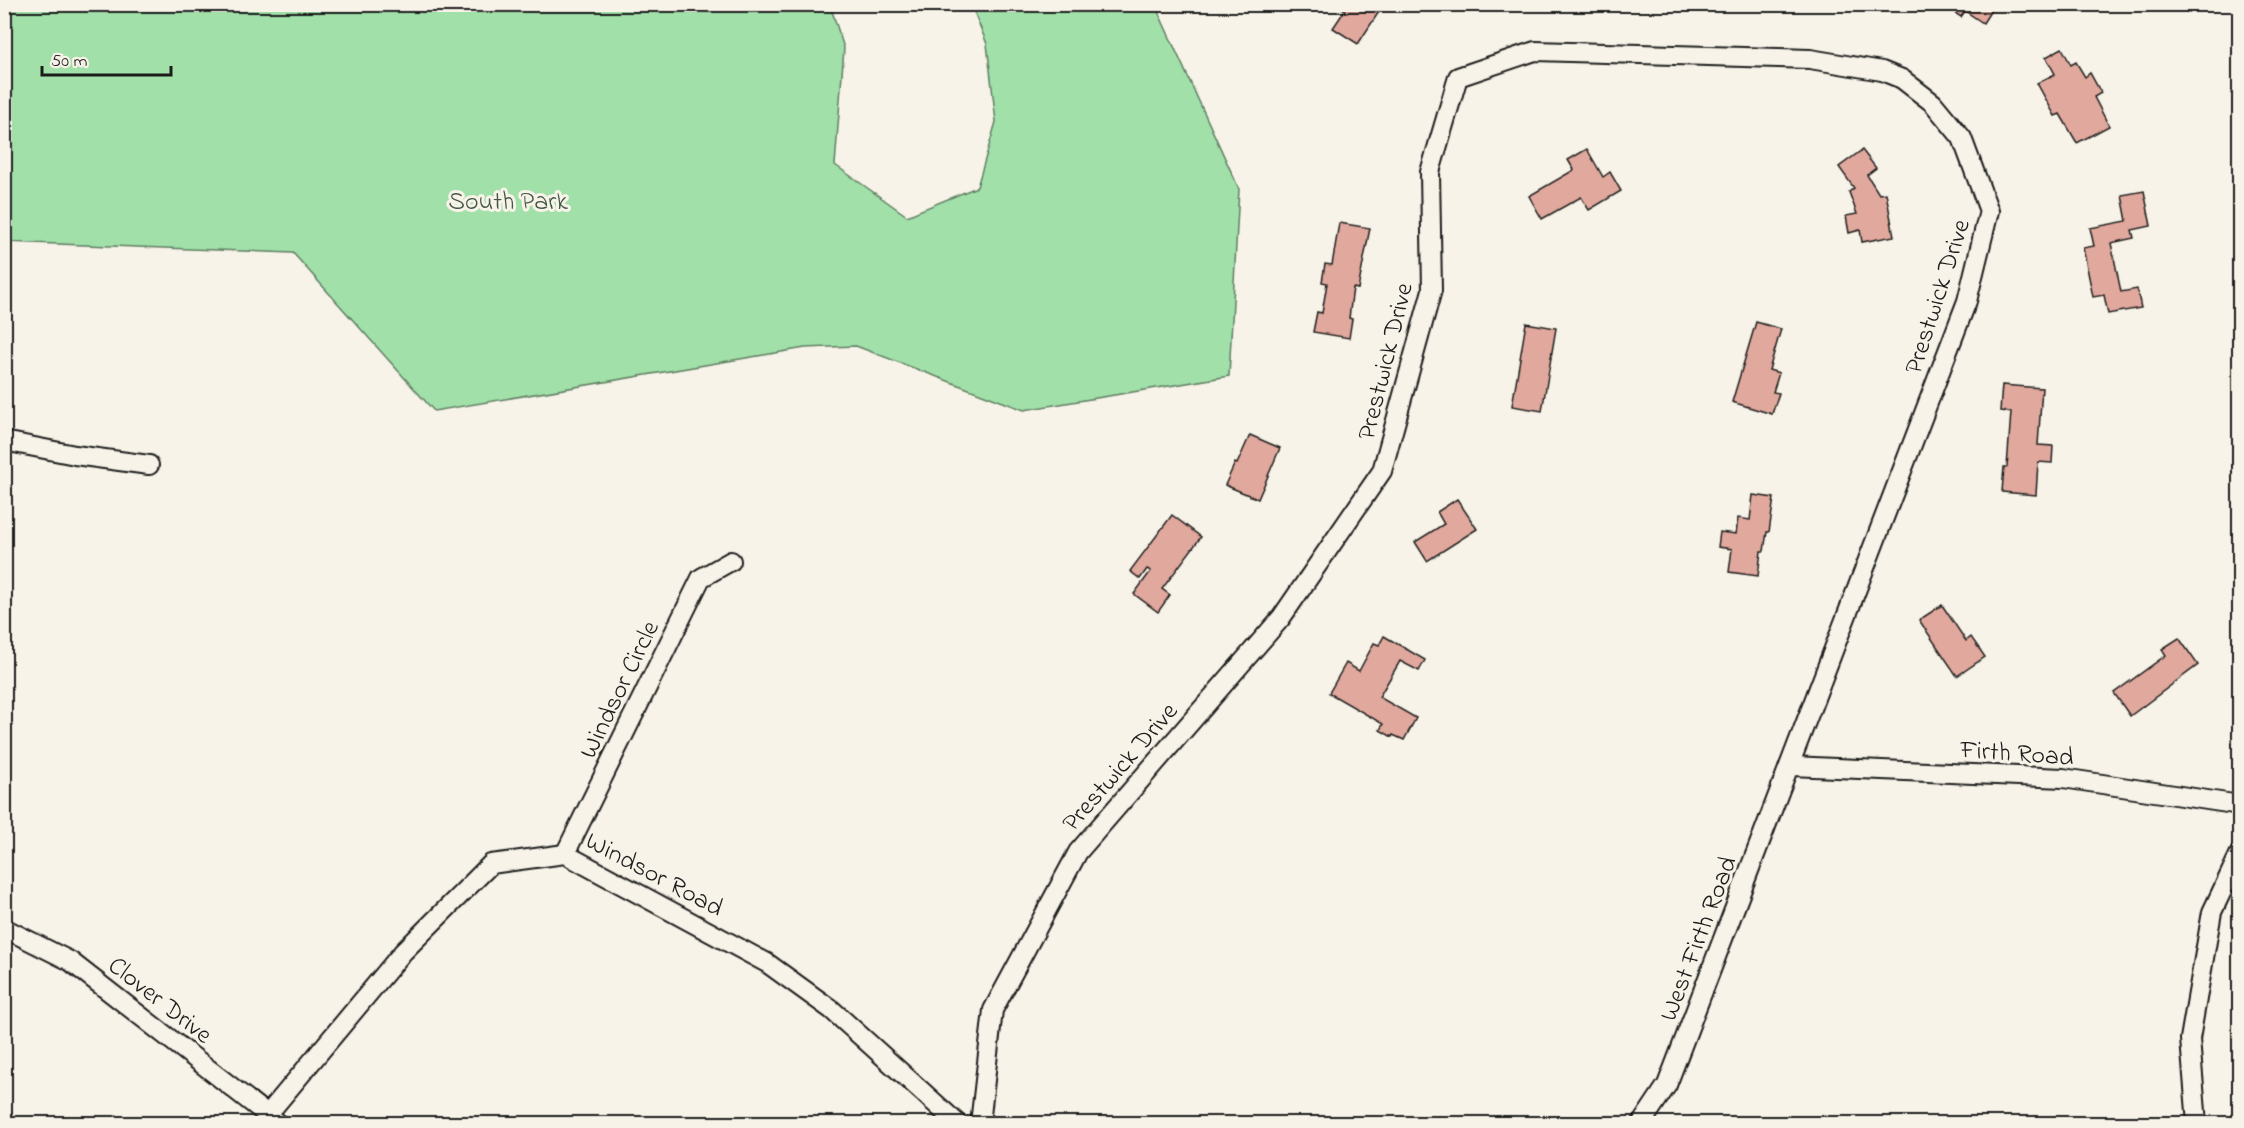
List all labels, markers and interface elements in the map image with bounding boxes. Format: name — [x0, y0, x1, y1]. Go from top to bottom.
scale bar — [42, 39, 171, 77]
text: 50 m — [51, 49, 88, 75]
park label: South Park — [448, 184, 568, 222]
street label: Prestwick Drive — [1896, 214, 1982, 379]
street label: Prestwick Drive — [1349, 279, 1425, 444]
street label: Windsor Circle — [571, 615, 671, 766]
street label: Prestwick Drive — [1054, 695, 1189, 841]
street label: Firth Road — [1958, 732, 2075, 778]
street label: Windsor Road — [578, 823, 730, 928]
street label: West Firth Road — [1651, 851, 1749, 1027]
street label: Clover Drive — [99, 948, 220, 1055]

